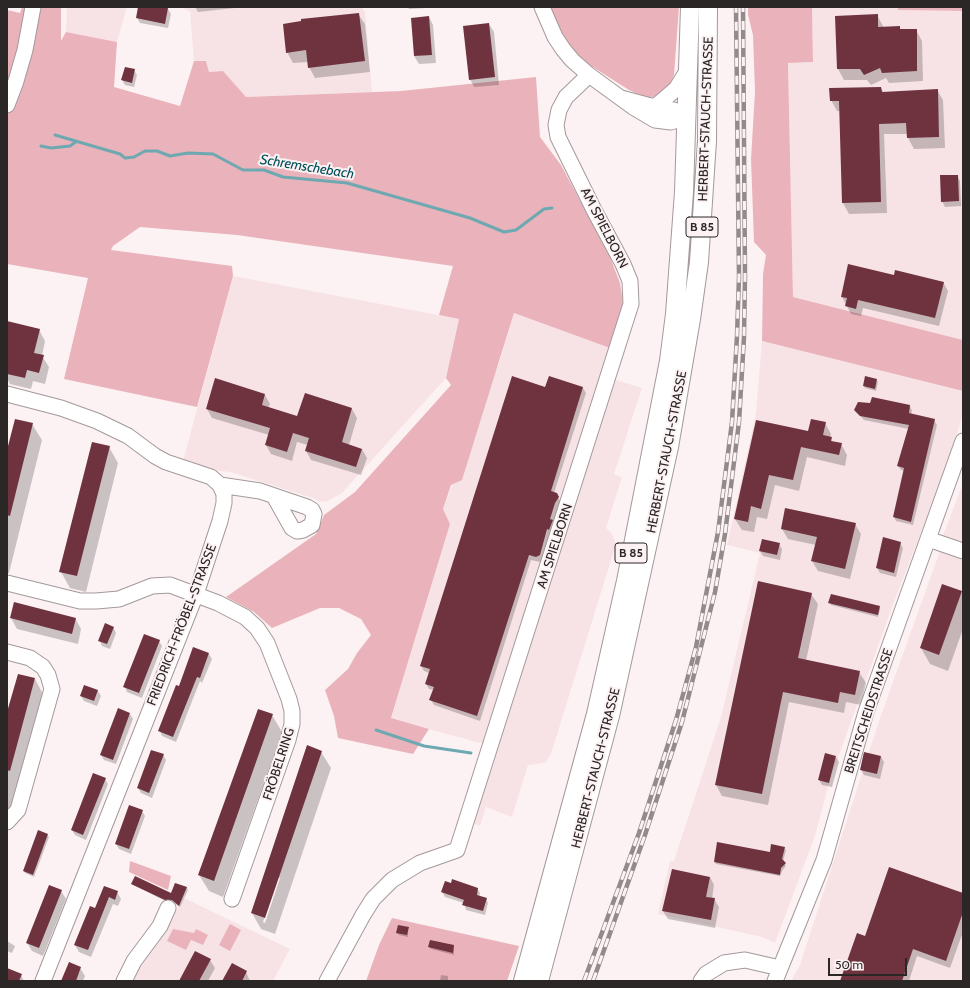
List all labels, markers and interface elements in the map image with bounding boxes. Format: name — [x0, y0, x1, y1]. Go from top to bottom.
street label: HERBERT-STAUCH-STRASSE — [695, 36, 717, 202]
water label: Schremschebach — [259, 151, 355, 183]
street label: AM SPIELBORN — [577, 185, 631, 271]
road number: B 85 — [686, 217, 718, 237]
street label: HERBERT-STAUCH-STRASSE — [644, 370, 690, 534]
street label: AM SPIELBORN — [534, 502, 576, 590]
street label: FRIEDRICH-FRÖBEL-STRASSE — [144, 542, 220, 708]
road number: B 85 — [615, 543, 647, 563]
street label: BREITSCHEIDSTRASSE — [841, 647, 897, 775]
street label: HERBERT-STAUCH-STRASSE — [568, 686, 624, 850]
street label: FRÖBELRING — [260, 726, 298, 802]
scale bar — [830, 950, 909, 976]
text: 50 m — [835, 957, 863, 972]

